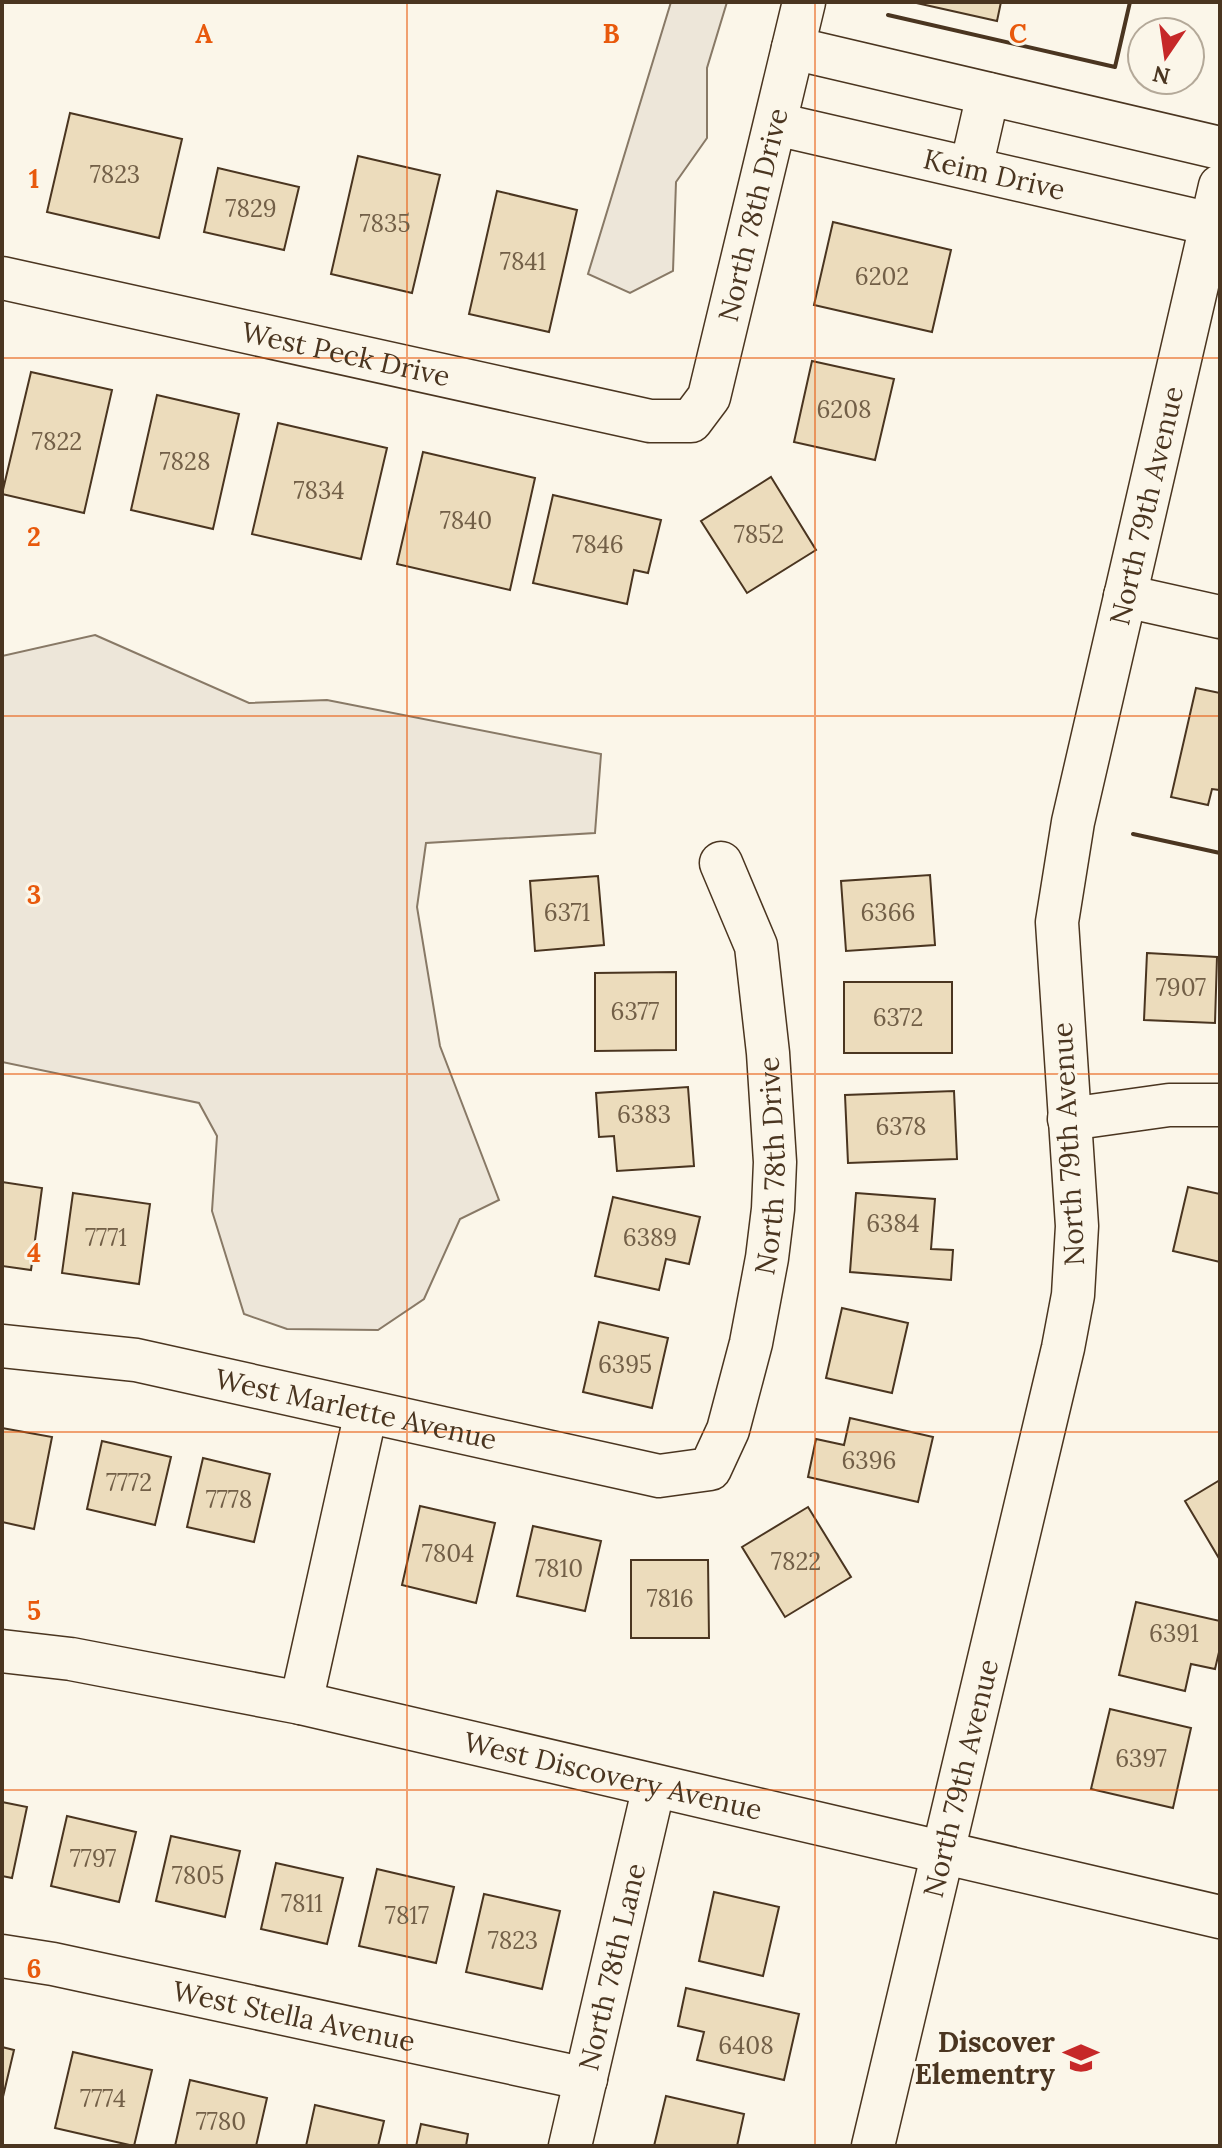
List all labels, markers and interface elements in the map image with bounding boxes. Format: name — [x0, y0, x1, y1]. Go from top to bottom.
north arrow — [1126, 16, 1206, 96]
text: A — [195, 17, 213, 50]
text: B — [602, 17, 620, 50]
text: C — [1009, 17, 1027, 50]
text: N — [1150, 60, 1173, 91]
street label: North 78th Drive — [710, 104, 796, 325]
street label: Keim Drive — [920, 140, 1069, 208]
house number: 7823 — [90, 159, 140, 190]
text: 1 — [29, 162, 39, 195]
house number: 7829 — [225, 193, 277, 224]
house number: 7835 — [360, 208, 411, 239]
house number: 7841 — [500, 246, 546, 277]
house number: 6202 — [855, 261, 909, 292]
street label: West Peck Drive — [238, 313, 453, 394]
street label: North 79th Avenue — [1101, 383, 1191, 629]
house number: 6208 — [816, 394, 872, 425]
house number: 7822 — [32, 426, 82, 457]
house number: 7828 — [160, 446, 210, 477]
house number: 7834 — [294, 475, 344, 506]
house number: 7840 — [440, 505, 492, 536]
house number: 7852 — [734, 519, 784, 550]
text: 2 — [27, 520, 41, 553]
house number: 7846 — [572, 529, 624, 560]
text: 3 — [27, 878, 41, 911]
house number: 6371 — [544, 897, 590, 928]
house number: 6366 — [861, 897, 915, 928]
house number: 7907 — [1156, 972, 1206, 1003]
house number: 6377 — [611, 996, 659, 1027]
house number: 6372 — [873, 1002, 923, 1033]
street label: North 79th Avenue — [1044, 1021, 1092, 1267]
street label: North 78th Drive — [746, 1056, 793, 1278]
house number: 6383 — [617, 1099, 671, 1130]
house number: 6378 — [875, 1111, 927, 1142]
house number: 6384 — [866, 1208, 920, 1239]
house number: 7771 — [85, 1222, 127, 1253]
house number: 6389 — [623, 1222, 677, 1253]
text: 4 — [27, 1236, 41, 1269]
house number: 6395 — [598, 1349, 652, 1380]
street label: West Marlette Avenue — [212, 1360, 500, 1457]
house number: 6396 — [842, 1445, 896, 1476]
house number: 7772 — [106, 1467, 152, 1498]
house number: 7778 — [206, 1484, 252, 1515]
house number: 7804 — [422, 1538, 474, 1569]
house number: 7822 — [771, 1546, 821, 1577]
house number: 7810 — [535, 1553, 583, 1584]
house number: 7816 — [646, 1583, 694, 1614]
text: 5 — [27, 1594, 41, 1627]
house number: 6391 — [1149, 1618, 1199, 1649]
street label: North 79th Avenue — [915, 1655, 1006, 1901]
street label: West Discovery Avenue — [460, 1724, 766, 1828]
house number: 6397 — [1115, 1743, 1167, 1774]
house number: 7797 — [70, 1843, 116, 1874]
house number: 7805 — [172, 1860, 224, 1891]
street label: North 78th Lane — [570, 1860, 653, 2074]
house number: 7811 — [281, 1888, 323, 1919]
house number: 7817 — [385, 1900, 429, 1931]
house number: 7823 — [488, 1925, 538, 1956]
text: 6 — [27, 1952, 41, 1985]
street label: West Stella Avenue — [169, 1972, 418, 2060]
place label: Discover Elementry — [914, 2024, 1056, 2092]
house number: 6408 — [718, 2030, 774, 2061]
school or university icon: Discover Elementry — [1062, 2039, 1100, 2077]
house number: 7774 — [80, 2083, 126, 2114]
house number: 7780 — [196, 2106, 246, 2137]

